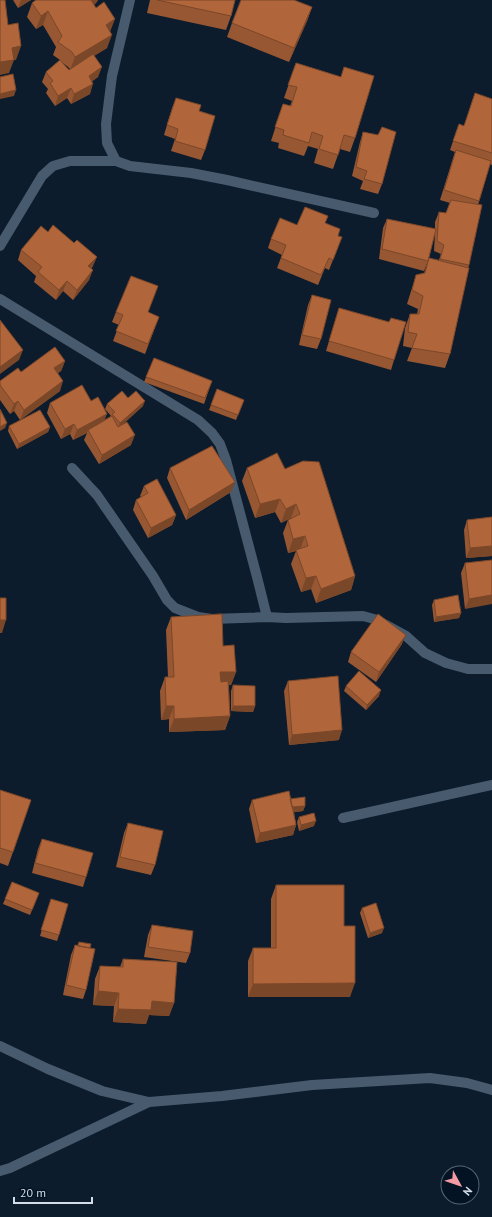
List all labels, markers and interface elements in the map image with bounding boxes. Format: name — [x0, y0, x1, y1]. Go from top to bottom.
north arrow — [440, 1165, 480, 1205]
scale bar — [14, 1179, 92, 1205]
text: N — [460, 1184, 475, 1199]
text: 20 m — [20, 1185, 46, 1200]

